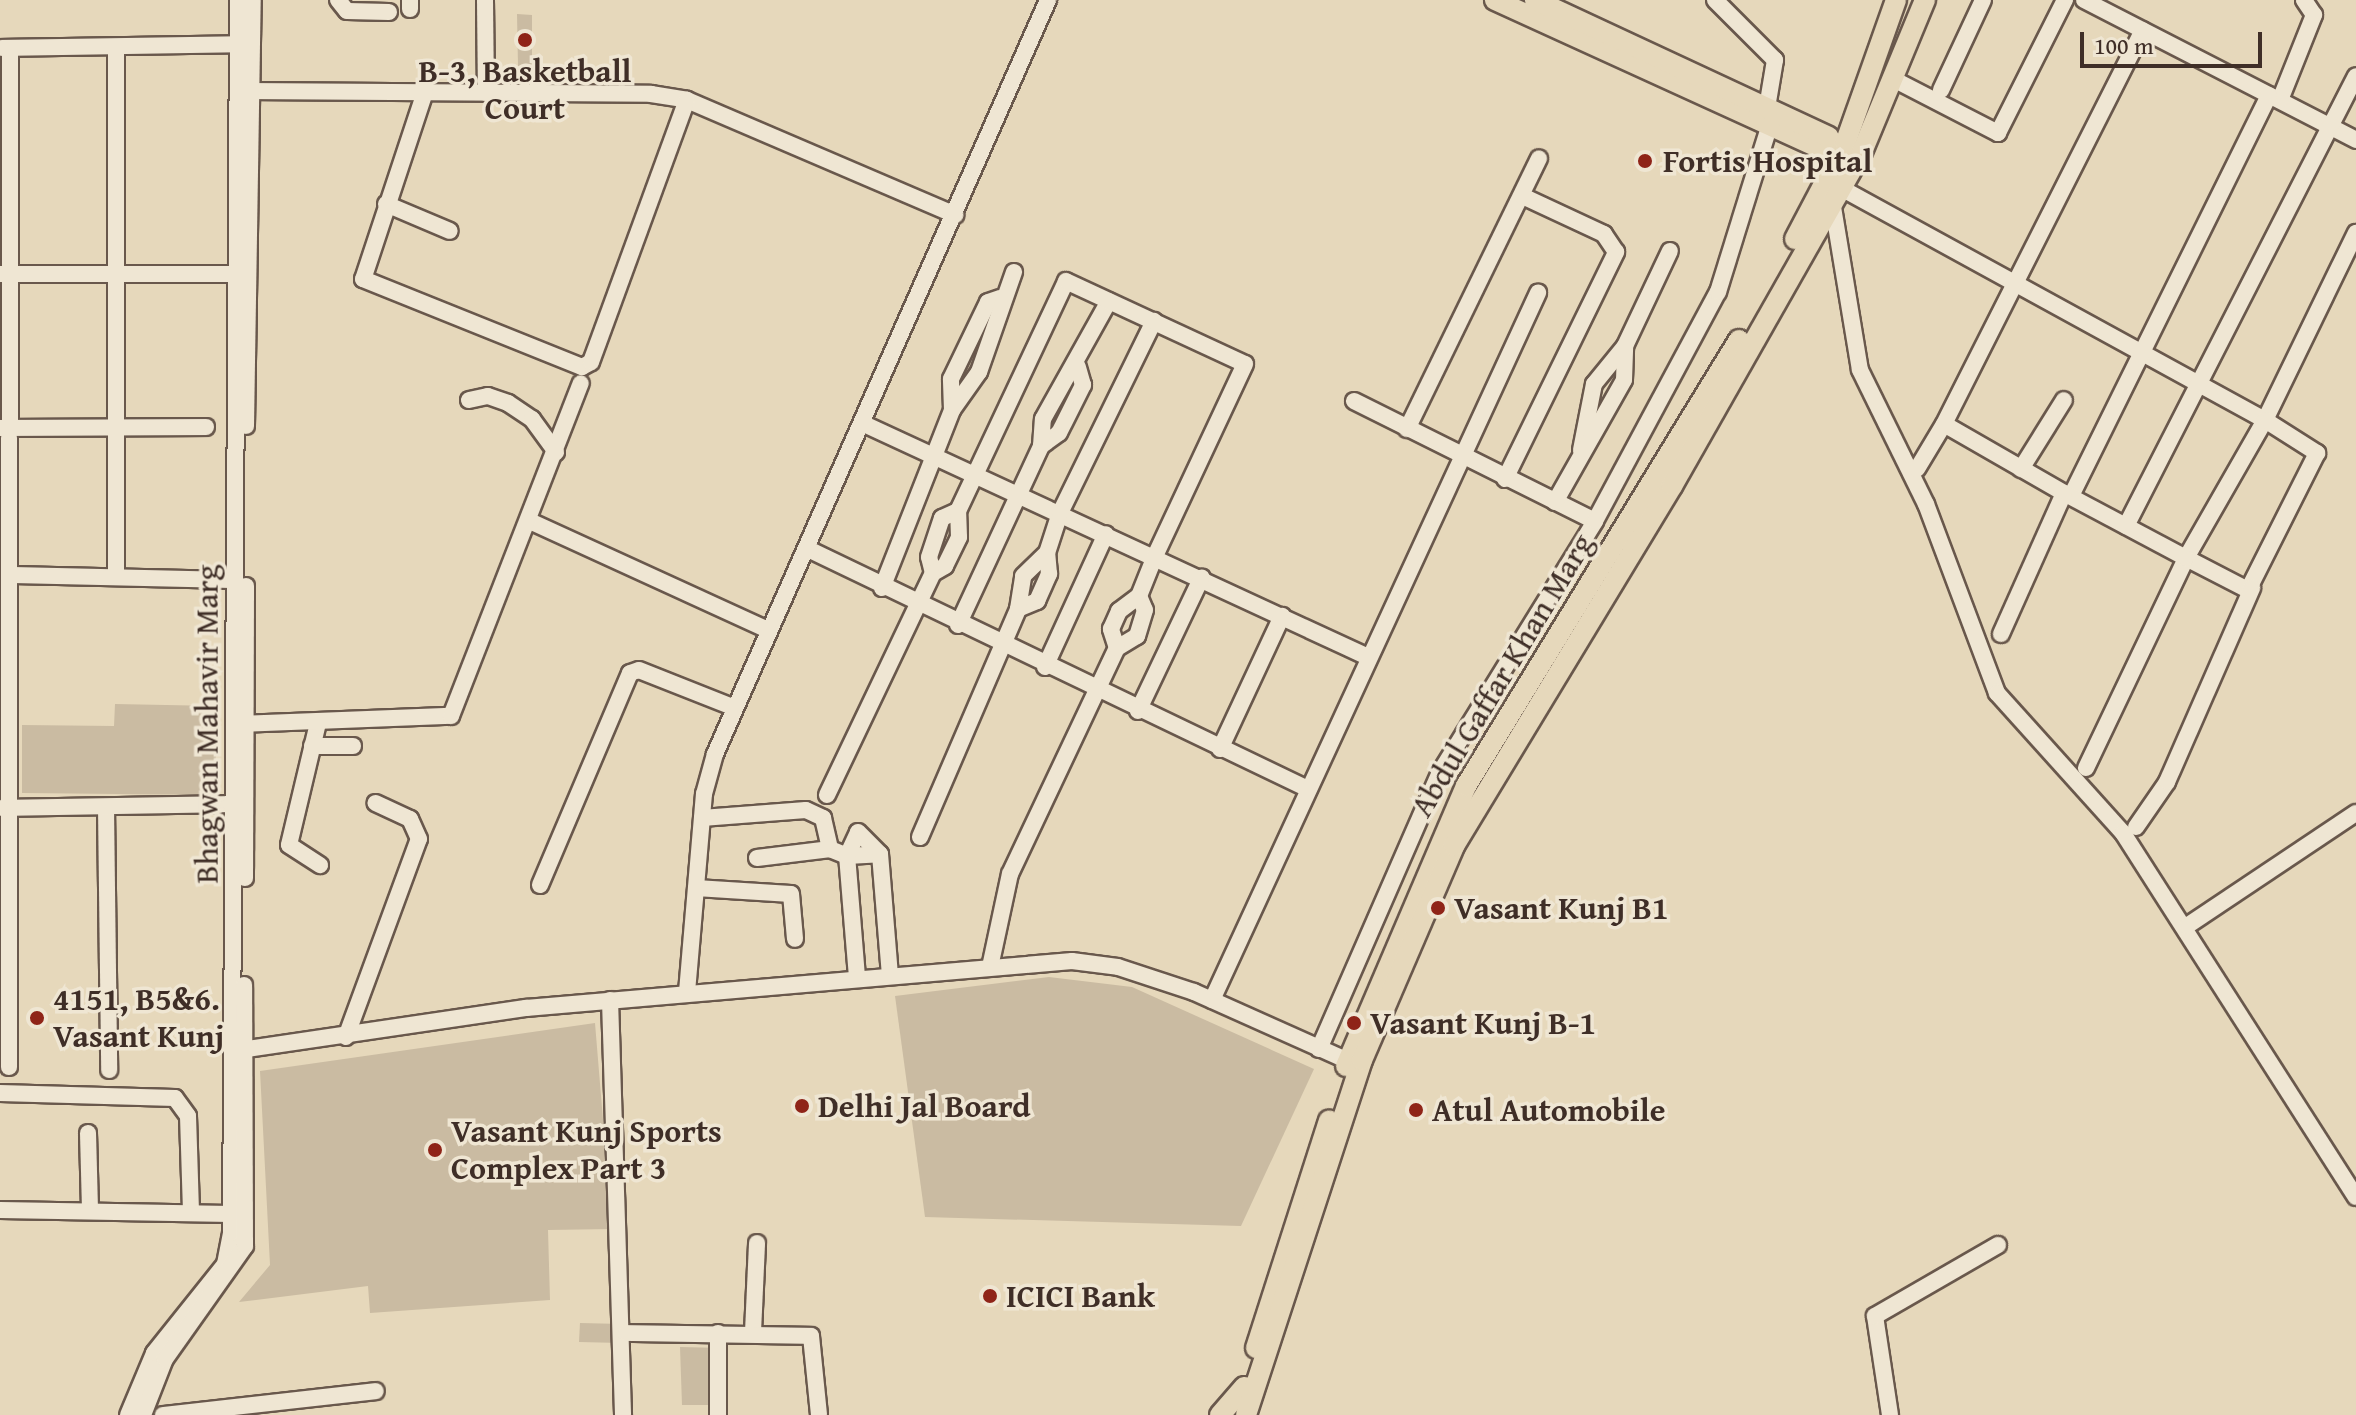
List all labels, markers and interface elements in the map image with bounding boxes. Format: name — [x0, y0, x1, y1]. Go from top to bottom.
scale bar — [2084, 16, 2266, 66]
text: 100 m — [2094, 28, 2154, 63]
marker: B-3, Basketball Court — [516, 31, 534, 49]
place label: B-3, Basketball Court — [418, 53, 632, 128]
place label: Fortis Hospital — [1663, 142, 1872, 180]
marker: Fortis Hospital — [1634, 150, 1656, 172]
street label: Abdul Gaffar Khan Marg — [1402, 526, 1602, 824]
street label: Bhagwan Mahavir Marg — [188, 564, 226, 884]
place label: Vasant Kunj B1 — [1454, 889, 1669, 927]
marker: Vasant Kunj B1 — [1429, 899, 1447, 917]
place label: 4151, B5&6. Vasant Kunj — [53, 981, 224, 1056]
place label: Vasant Kunj B-1 — [1370, 1004, 1596, 1042]
marker: 4151, B5&6. Vasant Kunj — [28, 1009, 46, 1027]
marker: Vasant Kunj B-1 — [1345, 1014, 1363, 1032]
place label: Delhi Jal Board — [818, 1087, 1031, 1125]
place label: Atul Automobile — [1432, 1091, 1665, 1129]
marker: Delhi Jal Board — [793, 1097, 811, 1115]
marker: Atul Automobile — [1407, 1101, 1425, 1119]
place label: Vasant Kunj Sports Complex Part 3 — [451, 1113, 722, 1188]
marker: Vasant Kunj Sports Complex Part 3 — [426, 1141, 444, 1159]
place label: ICICI Bank — [1006, 1277, 1155, 1315]
marker: ICICI Bank — [981, 1287, 999, 1305]

